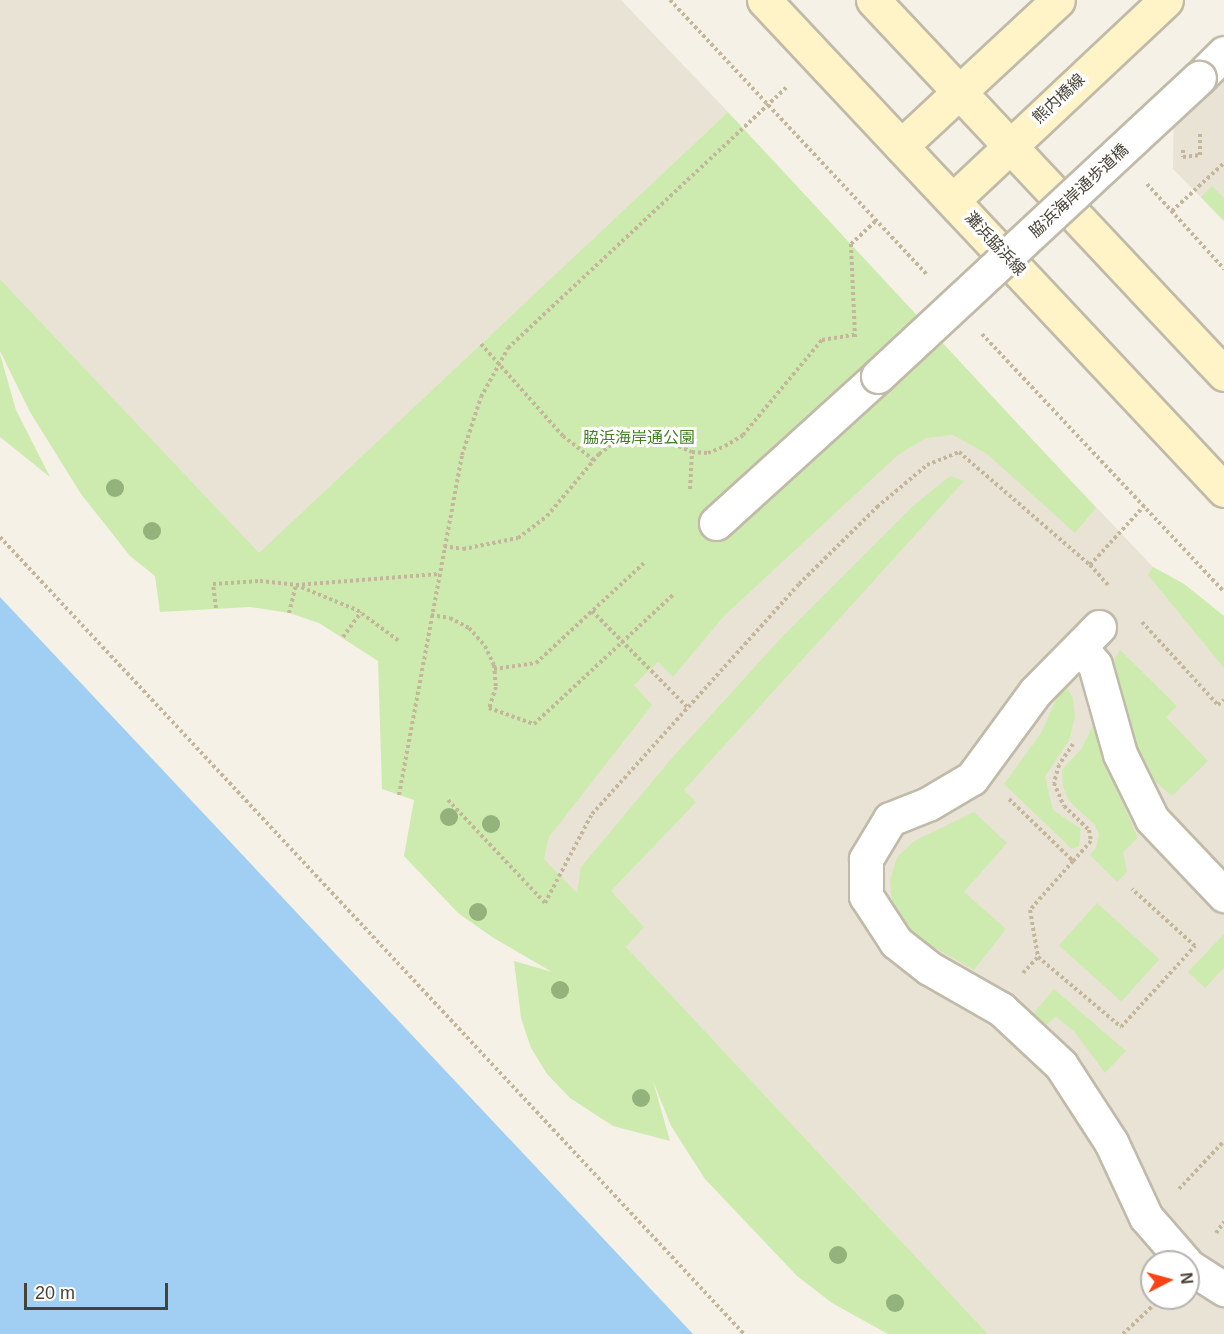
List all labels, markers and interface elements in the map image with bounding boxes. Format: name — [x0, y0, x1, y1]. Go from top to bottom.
street label: 熊内橋線 — [1029, 70, 1089, 128]
street label: 脇浜海岸通歩道橋 — [1026, 140, 1132, 242]
street label: 灘浜脇浜線 — [961, 208, 1029, 280]
park label: 脇浜海岸通公園 — [583, 428, 695, 448]
north arrow — [1140, 1250, 1200, 1310]
scale bar — [27, 1271, 171, 1309]
text: N — [1177, 1272, 1195, 1285]
text: 20 m — [35, 1283, 75, 1303]

